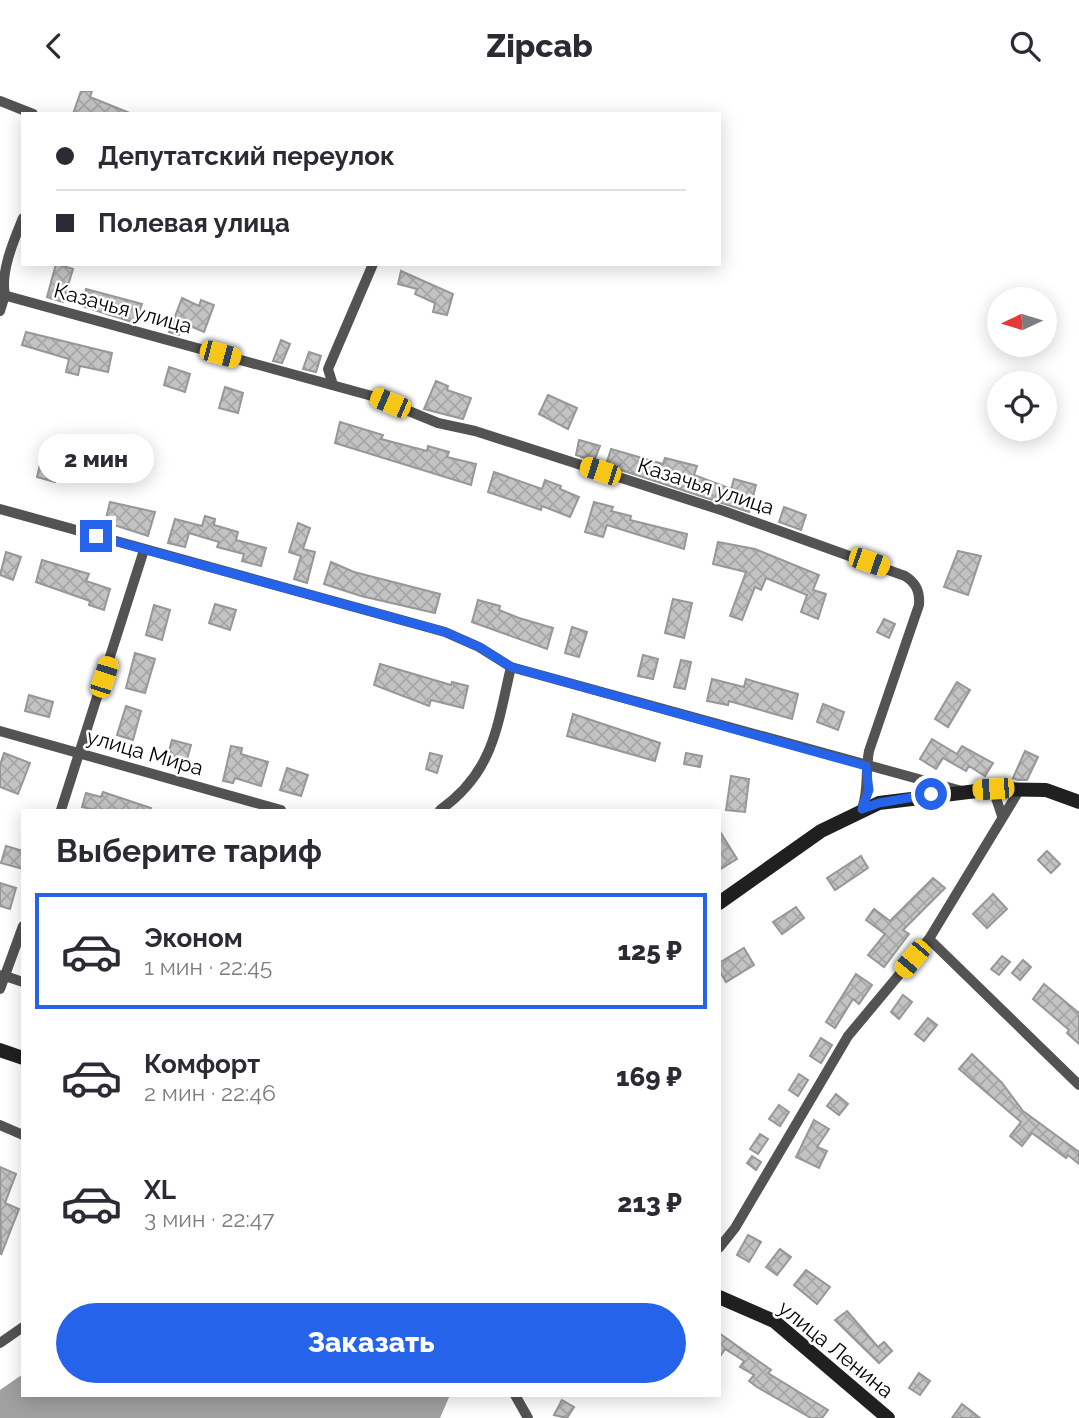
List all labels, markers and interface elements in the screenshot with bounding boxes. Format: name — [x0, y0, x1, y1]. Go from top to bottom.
icon: back — [35, 27, 73, 65]
text: Zipcab — [486, 27, 593, 64]
icon: search — [1006, 27, 1044, 65]
text: Депутатский переулок — [98, 141, 395, 171]
text: Полевая улица — [98, 208, 290, 238]
street label: Казачья улица — [51, 278, 195, 338]
north arrow — [987, 287, 1057, 357]
map controls — [987, 287, 1057, 441]
car — [197, 338, 244, 370]
button: locate — [987, 371, 1057, 441]
car — [367, 385, 414, 421]
callout: 2 мин — [38, 435, 154, 483]
text: 2 мин — [64, 445, 128, 472]
street label: Казачья улица — [635, 452, 777, 520]
car — [577, 455, 624, 487]
route end — [80, 520, 112, 552]
car — [846, 545, 893, 579]
car — [88, 654, 121, 700]
street label: улица Мира — [84, 723, 206, 781]
car — [972, 777, 1015, 801]
route start — [915, 778, 947, 810]
text: Выберите тариф — [56, 832, 322, 869]
icon: car — [60, 920, 123, 983]
text: Эконом — [144, 923, 243, 953]
text: 125 ₽ — [618, 936, 682, 966]
car — [891, 936, 934, 982]
text: 1 мин · 22:45 — [144, 953, 272, 980]
icon: car — [60, 1046, 123, 1109]
text: Комфорт — [144, 1049, 260, 1079]
text: 169 ₽ — [616, 1062, 682, 1092]
text: 2 мин · 22:46 — [144, 1079, 276, 1106]
icon: car — [60, 1172, 123, 1235]
text: XL — [144, 1175, 176, 1205]
text: 213 ₽ — [617, 1188, 682, 1218]
text: 3 мин · 22:47 — [144, 1205, 274, 1232]
street label: улица Ленина — [773, 1295, 899, 1403]
button: Заказать — [56, 1303, 686, 1383]

